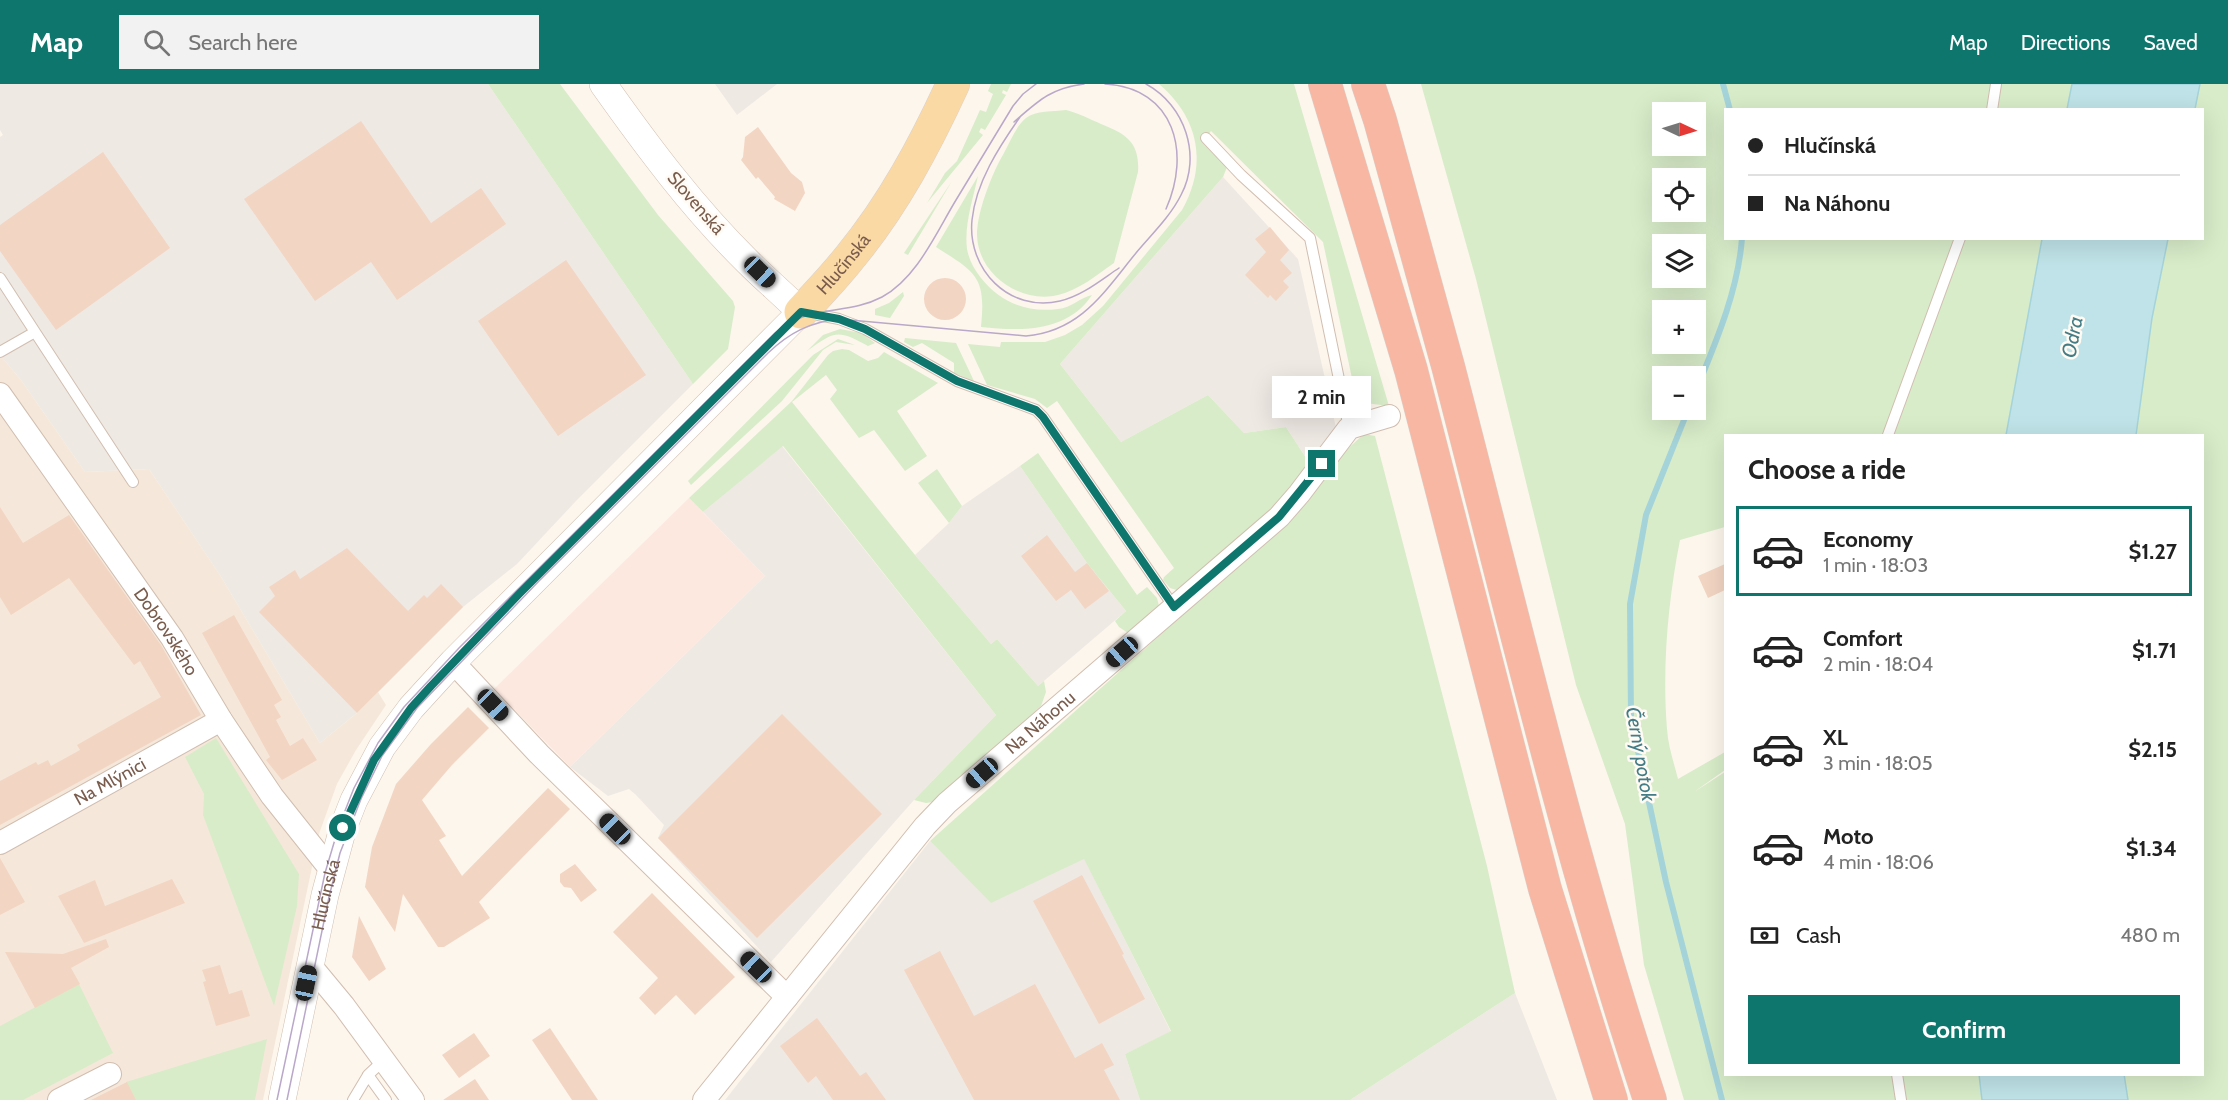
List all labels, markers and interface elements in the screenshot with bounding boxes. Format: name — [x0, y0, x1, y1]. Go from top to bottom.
search box — [119, 15, 539, 69]
text: Map — [30, 25, 83, 59]
icon: search — [140, 26, 173, 59]
text: Search here — [188, 29, 297, 56]
text: Map — [1949, 30, 1988, 55]
text: Directions — [2021, 30, 2110, 55]
text: Saved — [2143, 30, 2198, 55]
north arrow — [1652, 102, 1706, 156]
map controls — [1652, 102, 1706, 420]
text: Hlučínská — [1784, 132, 1876, 159]
street label: Slovenská — [663, 167, 730, 239]
button: locate — [1652, 168, 1706, 222]
text: Na Náhonu — [1784, 190, 1890, 217]
street label: Hlučínská — [812, 229, 875, 299]
button: layers — [1652, 234, 1706, 288]
car — [741, 253, 779, 291]
button: + — [1652, 300, 1706, 354]
water label: Odra — [2056, 314, 2088, 360]
button: − — [1652, 366, 1706, 420]
callout: 2 min — [1272, 377, 1372, 419]
text: 2 min — [1297, 385, 1346, 409]
route end — [1308, 450, 1335, 477]
text: Choose a ride — [1748, 453, 1906, 486]
icon: car — [1751, 524, 1805, 578]
text: Economy — [1823, 526, 1913, 553]
text: $1.27 — [2128, 538, 2177, 565]
text: 1 min · 18:03 — [1823, 553, 1928, 577]
street label: Dobrovského — [129, 583, 203, 680]
icon: car — [1751, 623, 1805, 677]
text: Comfort — [1823, 625, 1902, 652]
car — [1103, 633, 1141, 671]
text: $1.71 — [2132, 637, 2177, 664]
text: 2 min · 18:04 — [1823, 652, 1933, 676]
car — [474, 686, 512, 724]
street label: Na Náhonu — [1001, 686, 1080, 759]
water label: Černý potok — [1621, 705, 1661, 804]
icon: car — [1751, 722, 1805, 776]
text: XL — [1823, 724, 1848, 751]
text: $2.15 — [2128, 736, 2177, 763]
text: 3 min · 18:05 — [1823, 751, 1933, 775]
street label: Na Mlýnici — [70, 753, 150, 810]
car — [963, 754, 1001, 792]
car — [596, 810, 634, 848]
route start — [329, 814, 356, 841]
icon: car — [1751, 821, 1805, 875]
text: Moto — [1823, 823, 1874, 850]
text: $1.34 — [2126, 835, 2177, 862]
text: 4 min · 18:06 — [1823, 850, 1934, 874]
street label: Hlučínská — [307, 856, 345, 932]
icon: cash — [1748, 919, 1781, 952]
text: Cash — [1796, 922, 1841, 949]
text: 480 m — [2120, 923, 2180, 947]
car — [737, 948, 775, 986]
car — [293, 964, 319, 1002]
button: Confirm — [1748, 995, 2180, 1064]

